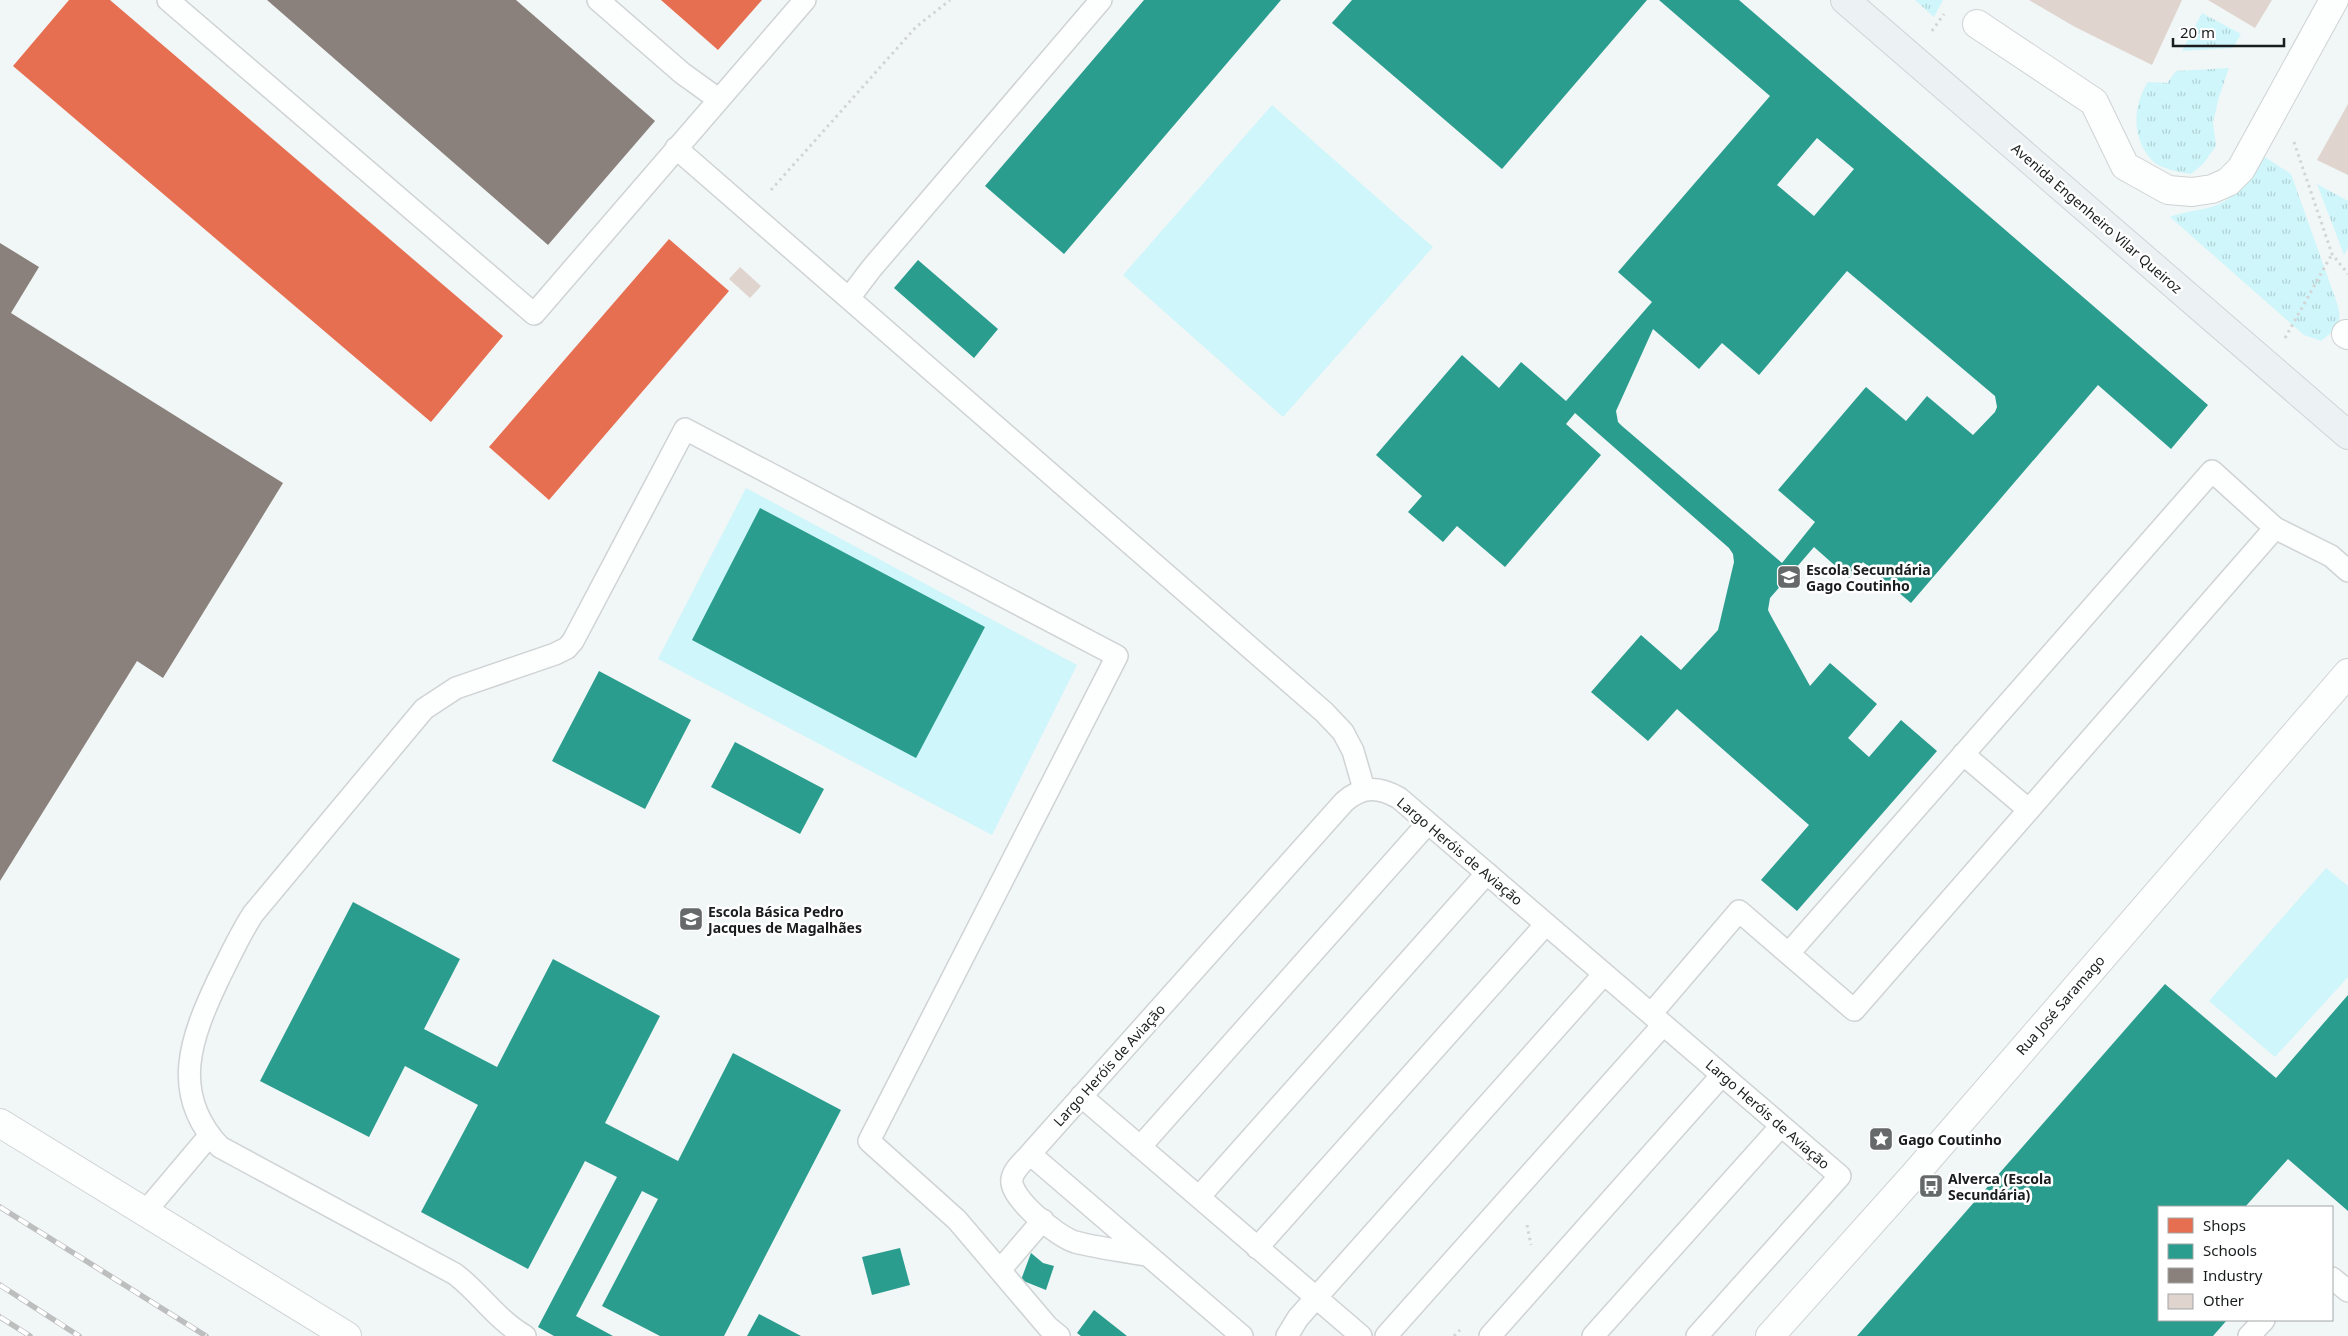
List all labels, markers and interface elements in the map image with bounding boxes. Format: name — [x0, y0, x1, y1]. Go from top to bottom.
scale bar — [2173, 15, 2284, 47]
text: 20 m — [2180, 22, 2215, 42]
street label: Avenida Engenheiro Vilar Queiroz — [2008, 139, 2187, 298]
place label: Escola Secundária Gago Coutinho — [1806, 560, 1931, 595]
school or university icon: Escola Secundária Gago Coutinho — [1776, 564, 1802, 590]
street label: Largo Heróis de Aviação — [1393, 793, 1527, 909]
place label: Escola Básica Pedro Jacques de Magalhães — [706, 902, 862, 937]
school or university icon: Escola Básica Pedro Jacques de Magalhães — [678, 906, 704, 932]
street label: Rua José Saramago — [2011, 951, 2109, 1059]
street label: Largo Heróis de Aviação — [1049, 1000, 1169, 1130]
street label: Largo Heróis de Aviação — [1702, 1055, 1834, 1173]
place icon: Gago Coutinho — [1868, 1126, 1894, 1152]
place label: Gago Coutinho — [1898, 1130, 2002, 1149]
place label: Alverca (Escola Secundária) — [1948, 1169, 2052, 1204]
bus stop icon: Alverca (Escola Secundária) — [1918, 1173, 1944, 1199]
legend — [2158, 1206, 2333, 1321]
text: Shops — [2203, 1215, 2246, 1235]
text: Schools — [2203, 1240, 2257, 1260]
text: Industry — [2203, 1265, 2263, 1285]
text: Other — [2203, 1290, 2244, 1310]

